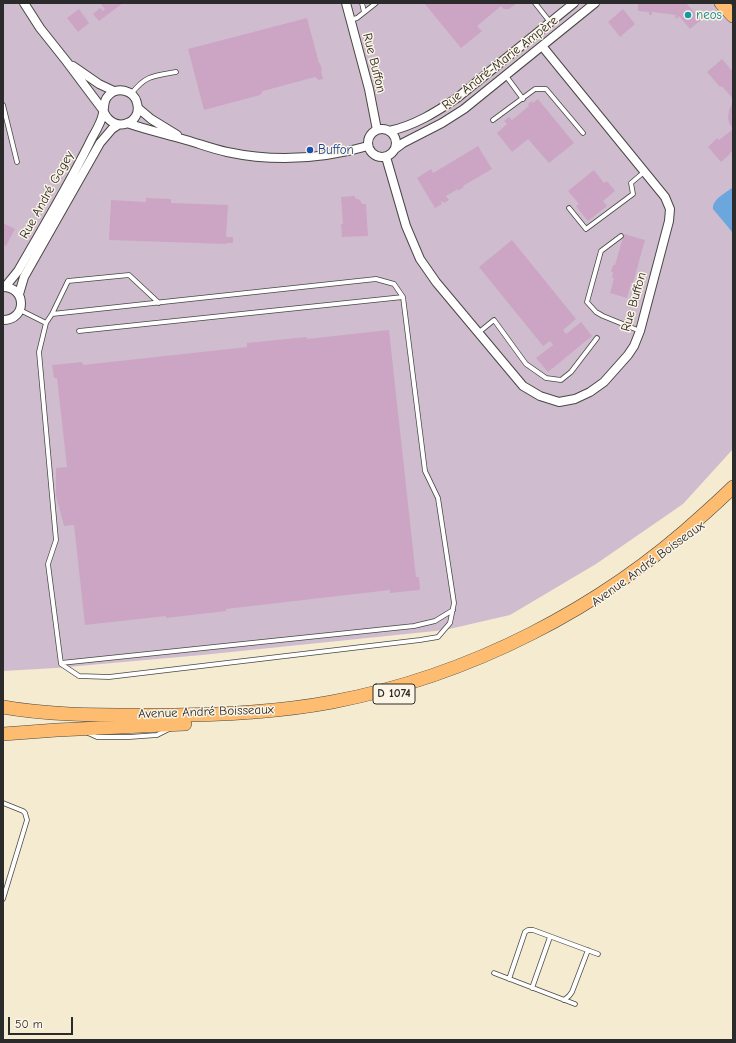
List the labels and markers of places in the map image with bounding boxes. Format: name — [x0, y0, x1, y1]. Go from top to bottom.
place label: neos — [696, 7, 722, 23]
marker: neos — [683, 10, 693, 20]
place label: Buffon — [318, 142, 354, 158]
marker: Buffon — [305, 145, 315, 155]

